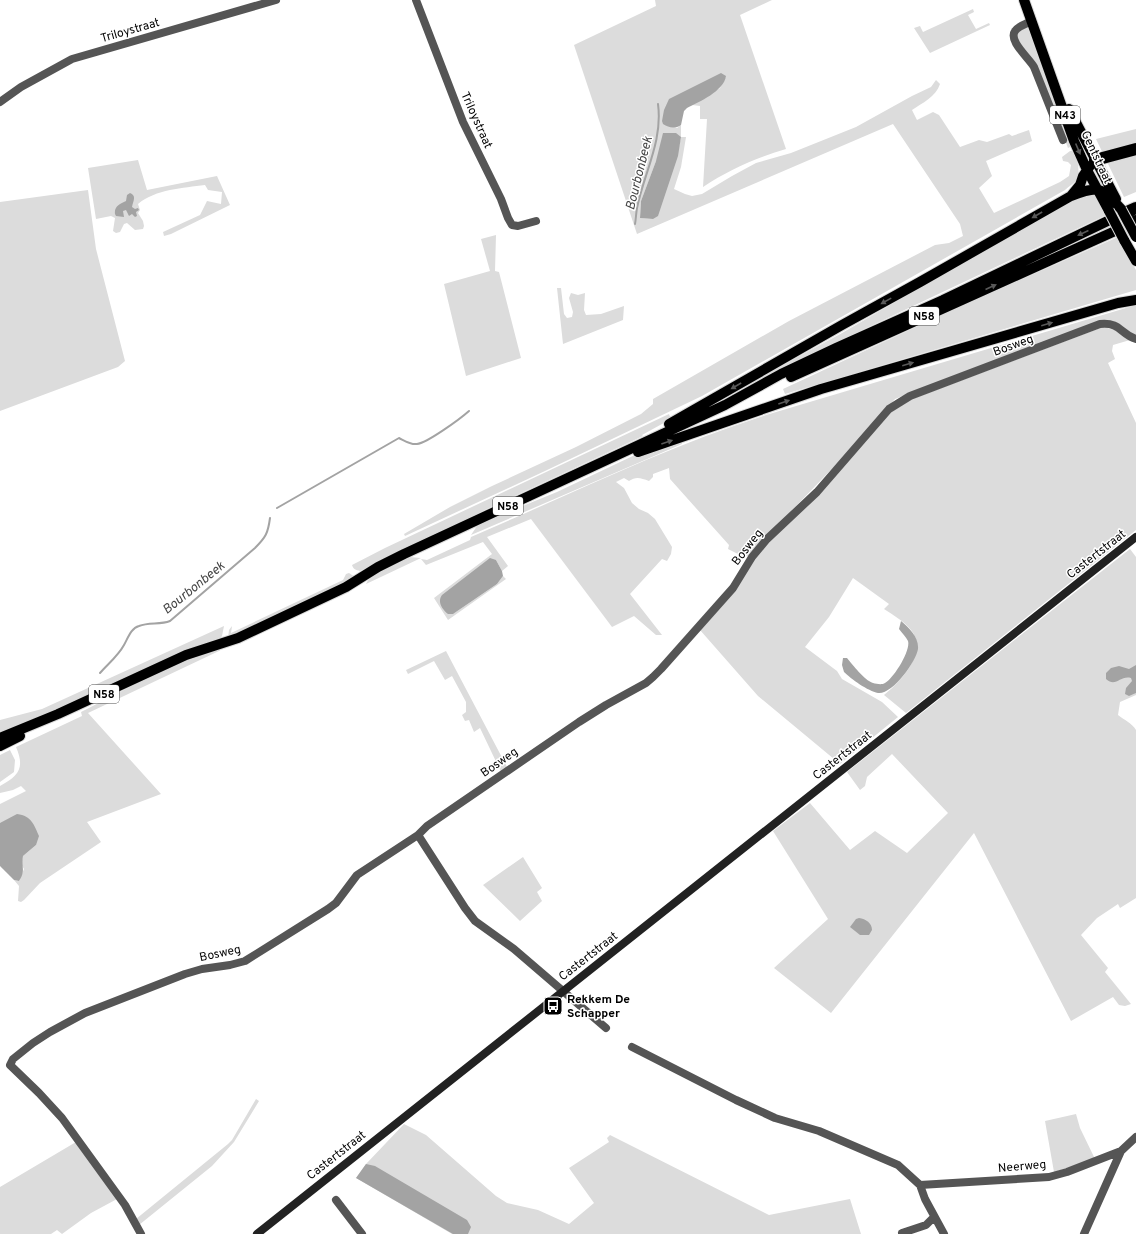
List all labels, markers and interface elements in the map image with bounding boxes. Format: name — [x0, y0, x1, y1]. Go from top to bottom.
street label: Triloystraat — [99, 15, 162, 47]
street label: Triloystraat — [456, 90, 496, 151]
road number: N43 — [1050, 106, 1080, 124]
street label: Gentstraat — [1077, 128, 1115, 187]
water label: Bourbonbeek — [623, 135, 657, 212]
one-way arrow — [1075, 144, 1081, 155]
one-way arrow — [1031, 212, 1043, 219]
one-way arrow — [1078, 230, 1089, 236]
one-way arrow — [985, 283, 997, 289]
one-way arrow — [880, 298, 892, 304]
road number: N58 — [909, 307, 939, 325]
one-way arrow — [1041, 321, 1053, 327]
street label: Bosweg — [991, 331, 1036, 361]
one-way arrow — [903, 361, 915, 367]
one-way arrow — [730, 382, 742, 389]
one-way arrow — [778, 399, 790, 405]
one-way arrow — [661, 438, 673, 444]
road number: N58 — [493, 497, 523, 515]
street label: Bosweg — [729, 526, 767, 569]
street label: Castertstraat — [1064, 527, 1129, 583]
water label: Bourbonbeek — [160, 558, 229, 618]
road number: N58 — [89, 685, 119, 703]
street label: Castertstraat — [810, 728, 875, 784]
street label: Bosweg — [478, 744, 521, 781]
street label: Castertstraat — [556, 929, 621, 985]
street label: Bosweg — [198, 942, 242, 966]
place label: Rekkem De Schapper — [567, 992, 630, 1022]
bus stop icon: Rekkem De Schapper — [542, 995, 564, 1017]
street label: Castertstraat — [304, 1128, 369, 1184]
street label: Neerweg — [997, 1157, 1047, 1177]

